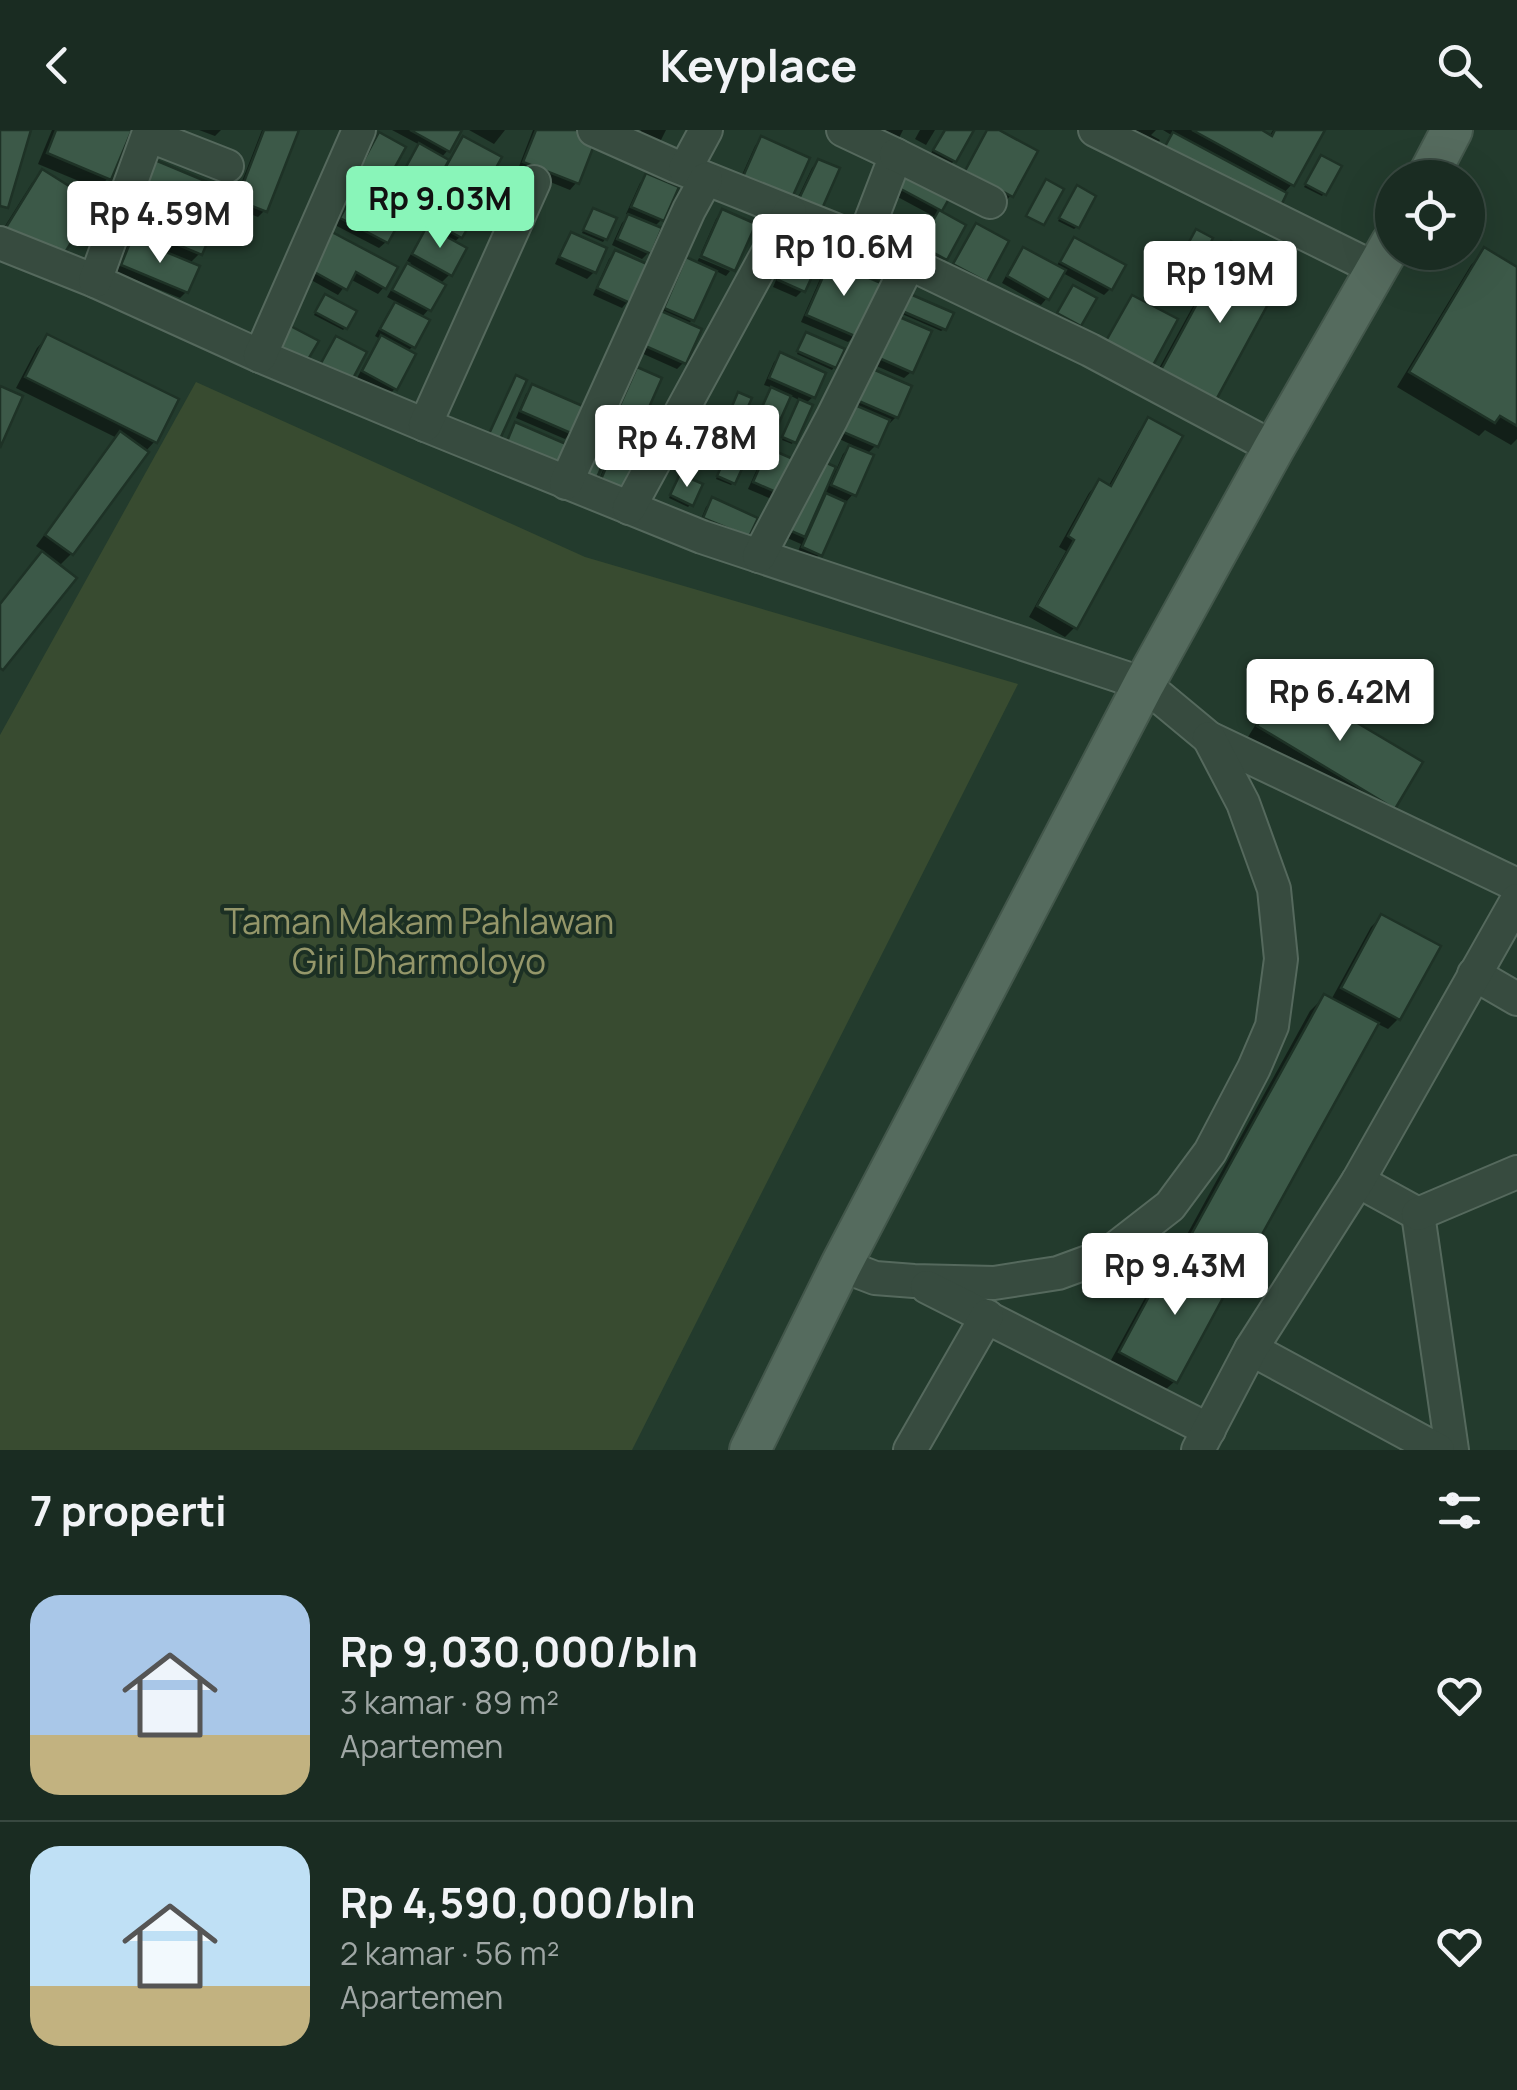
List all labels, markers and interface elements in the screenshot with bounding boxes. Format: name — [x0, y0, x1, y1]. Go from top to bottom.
text: Keyplace — [660, 34, 857, 96]
icon: back — [30, 38, 85, 93]
icon: search — [1432, 38, 1487, 93]
map controls — [1375, 160, 1485, 270]
button: locate — [1375, 160, 1485, 270]
pin: Rp 9.03M — [337, 166, 543, 251]
text: Rp 9.03M — [368, 176, 512, 220]
pin: Rp 4.59M — [57, 181, 263, 266]
text: Rp 4.59M — [89, 191, 231, 235]
pin: Rp 10.6M — [741, 214, 947, 299]
text: Rp 10.6M — [774, 224, 914, 268]
pin: Rp 19M — [1139, 241, 1301, 326]
text: Rp 19M — [1166, 251, 1274, 295]
pin: Rp 4.78M — [584, 405, 790, 490]
text: Rp 4.78M — [617, 415, 757, 459]
pin: Rp 6.42M — [1237, 659, 1443, 744]
text: Rp 6.42M — [1269, 669, 1411, 713]
park label: Taman Makam Pahlawan Giri Dharmoloyo — [224, 897, 614, 985]
pin: Rp 9.43M — [1072, 1233, 1278, 1318]
text: Rp 9.43M — [1104, 1243, 1246, 1287]
text: 7 properti — [30, 1481, 227, 1539]
icon: filters — [1432, 1483, 1487, 1538]
text: Rp 9,030,000/bln — [340, 1622, 698, 1680]
icon: home — [110, 1635, 230, 1755]
icon: heart — [1432, 1668, 1487, 1723]
text: 3 kamar · 89 m² — [340, 1680, 559, 1724]
text: Apartemen — [340, 1724, 503, 1768]
text: Rp 4,590,000/bln — [340, 1873, 696, 1931]
icon: home — [110, 1886, 230, 2006]
icon: heart — [1432, 1919, 1487, 1974]
text: 2 kamar · 56 m² — [340, 1931, 559, 1975]
text: Apartemen — [340, 1975, 503, 2019]

